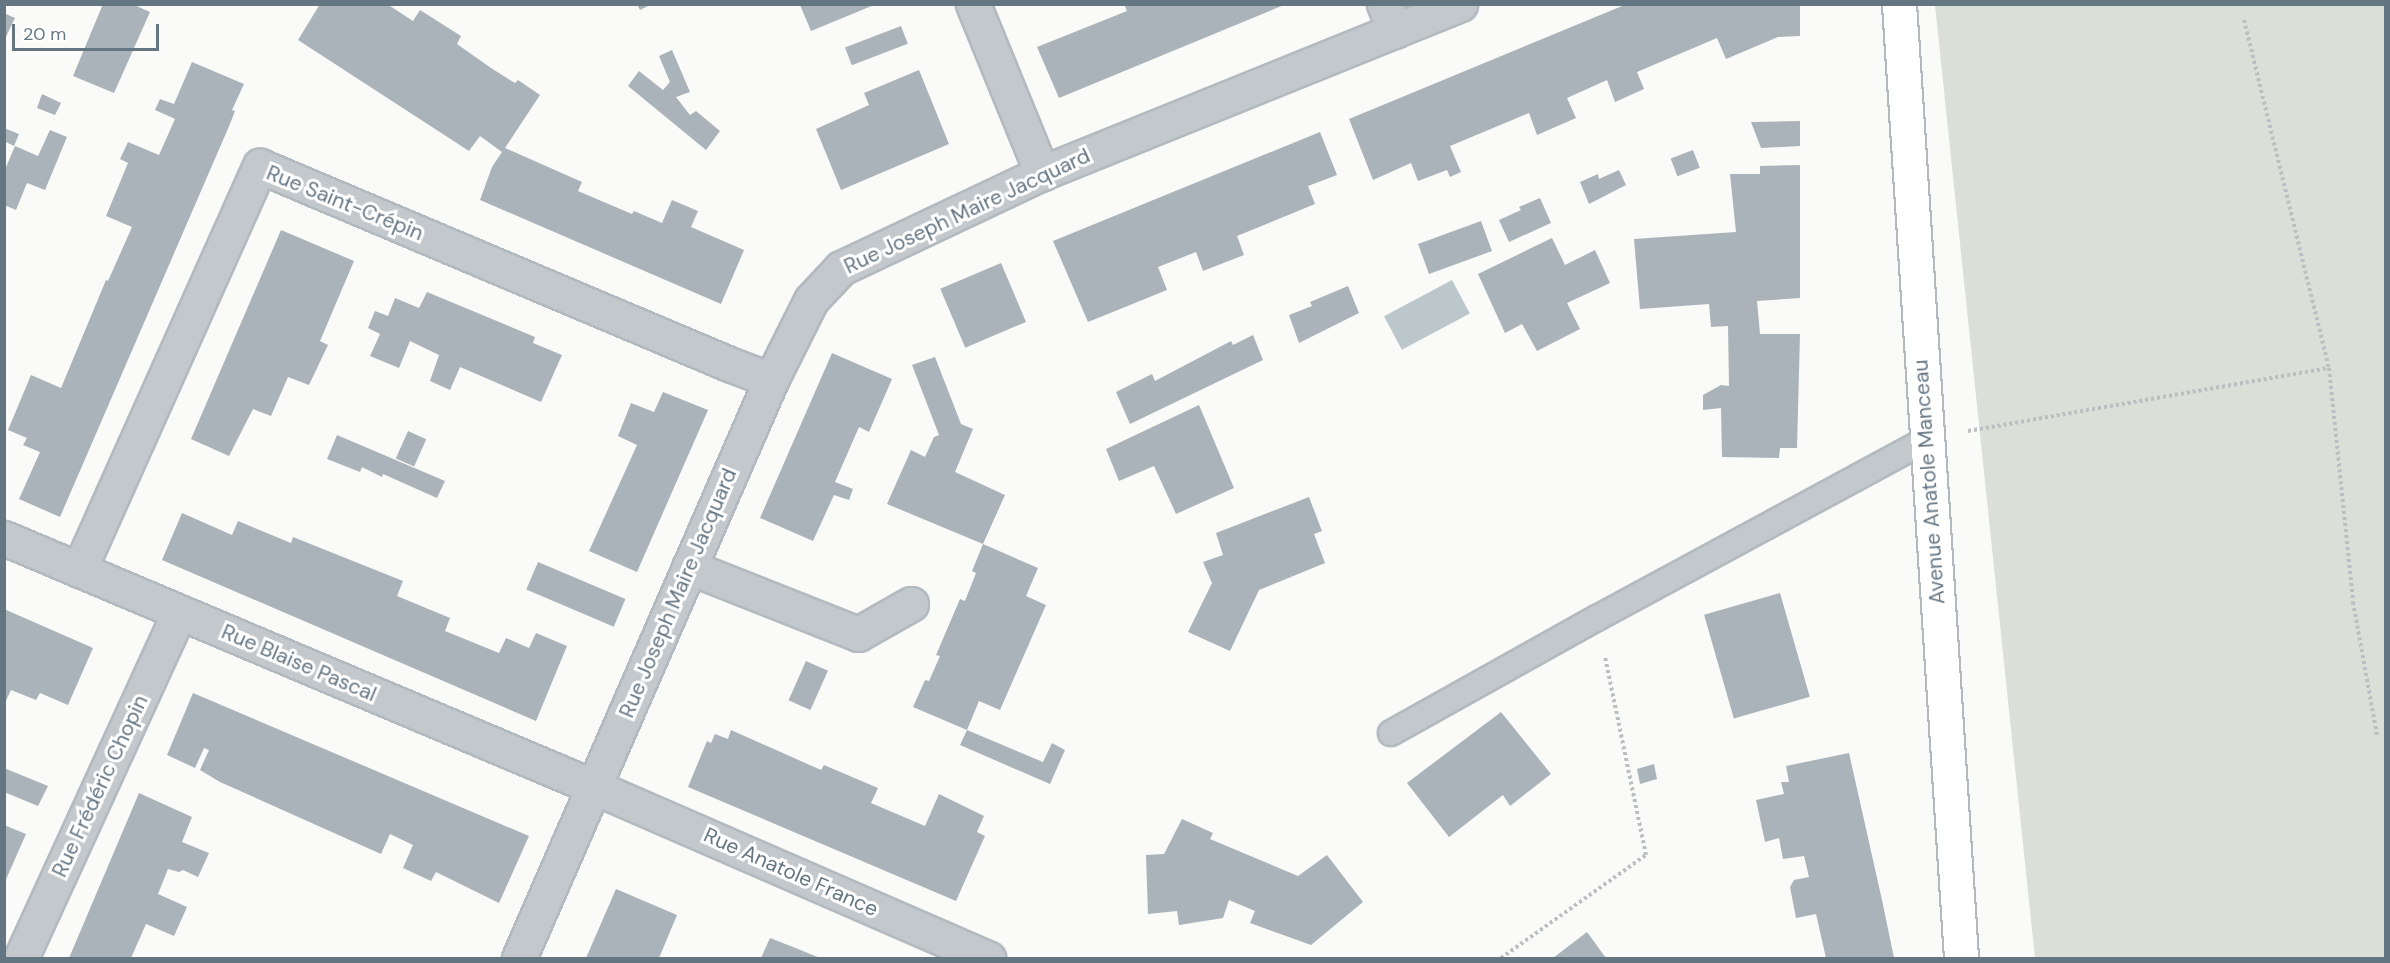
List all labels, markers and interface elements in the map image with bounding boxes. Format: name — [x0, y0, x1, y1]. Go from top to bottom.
scale bar — [15, 12, 162, 50]
text: 20 m — [23, 22, 66, 46]
street label: Rue Joseph Maire Jacquard — [840, 143, 1094, 279]
street label: Rue Saint-Crépin — [263, 160, 427, 246]
street label: Avenue Anatole Manceau — [1908, 359, 1950, 605]
street label: Rue Joseph Maire Jacquard — [614, 465, 742, 721]
street label: Rue Blaise Pascal — [218, 619, 380, 707]
street label: Rue Frédéric Chopin — [47, 691, 153, 881]
street label: Rue Anatole France — [700, 822, 882, 922]

